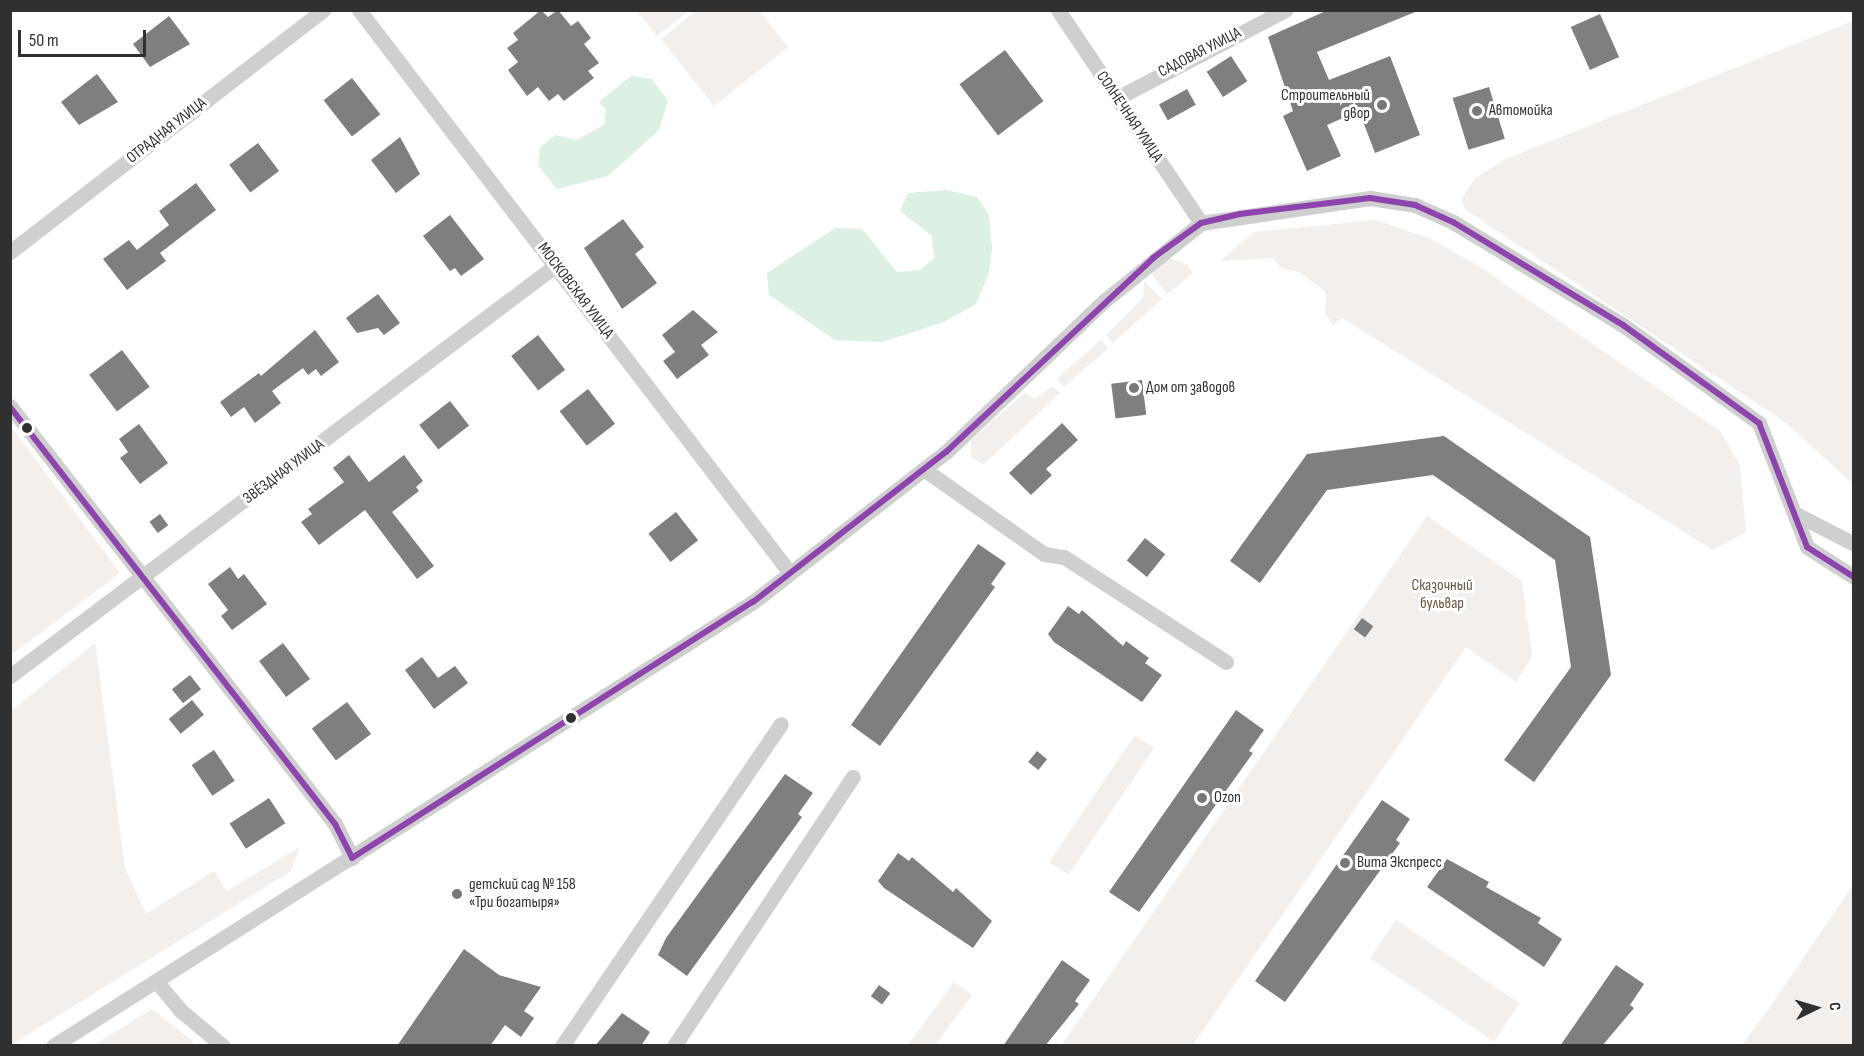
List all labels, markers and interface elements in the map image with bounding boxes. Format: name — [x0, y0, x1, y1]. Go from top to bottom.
scale bar — [21, 18, 148, 56]
street label: САДОВАЯ УЛИЦА — [1155, 24, 1245, 82]
text: 50 m — [29, 30, 59, 51]
street label: СОЛНЕЧНАЯ УЛИЦА — [1092, 68, 1166, 166]
place label: Строительный двор — [1281, 86, 1370, 124]
street label: ОТРАДНАЯ УЛИЦА — [123, 94, 211, 168]
marker: Строительный двор — [1375, 98, 1389, 112]
place label: Автомойка — [1489, 101, 1553, 121]
marker: Автомойка — [1470, 104, 1484, 118]
street label: МОСКОВСКАЯ УЛИЦА — [533, 239, 617, 343]
place label: Дом от заводов — [1146, 378, 1235, 398]
marker: Дом от заводов — [1127, 381, 1141, 395]
unlabelled marker — [21, 422, 33, 434]
street label: ЗВЁЗДНАЯ УЛИЦА — [240, 435, 328, 509]
park label: Сказочный бульвар — [1411, 576, 1473, 614]
unlabelled marker — [565, 712, 577, 724]
place label: Ozon — [1214, 788, 1241, 808]
marker: Ozon — [1195, 791, 1209, 805]
place label: Вита Экспресс — [1357, 853, 1442, 873]
marker: Вита Экспресс — [1338, 856, 1352, 870]
place label: детский сад № 158 «Три богатыря» — [469, 875, 576, 913]
marker: детский сад № 158 «Три богатыря» — [450, 887, 464, 901]
north arrow — [1786, 978, 1846, 1038]
text: С — [1825, 1001, 1844, 1011]

